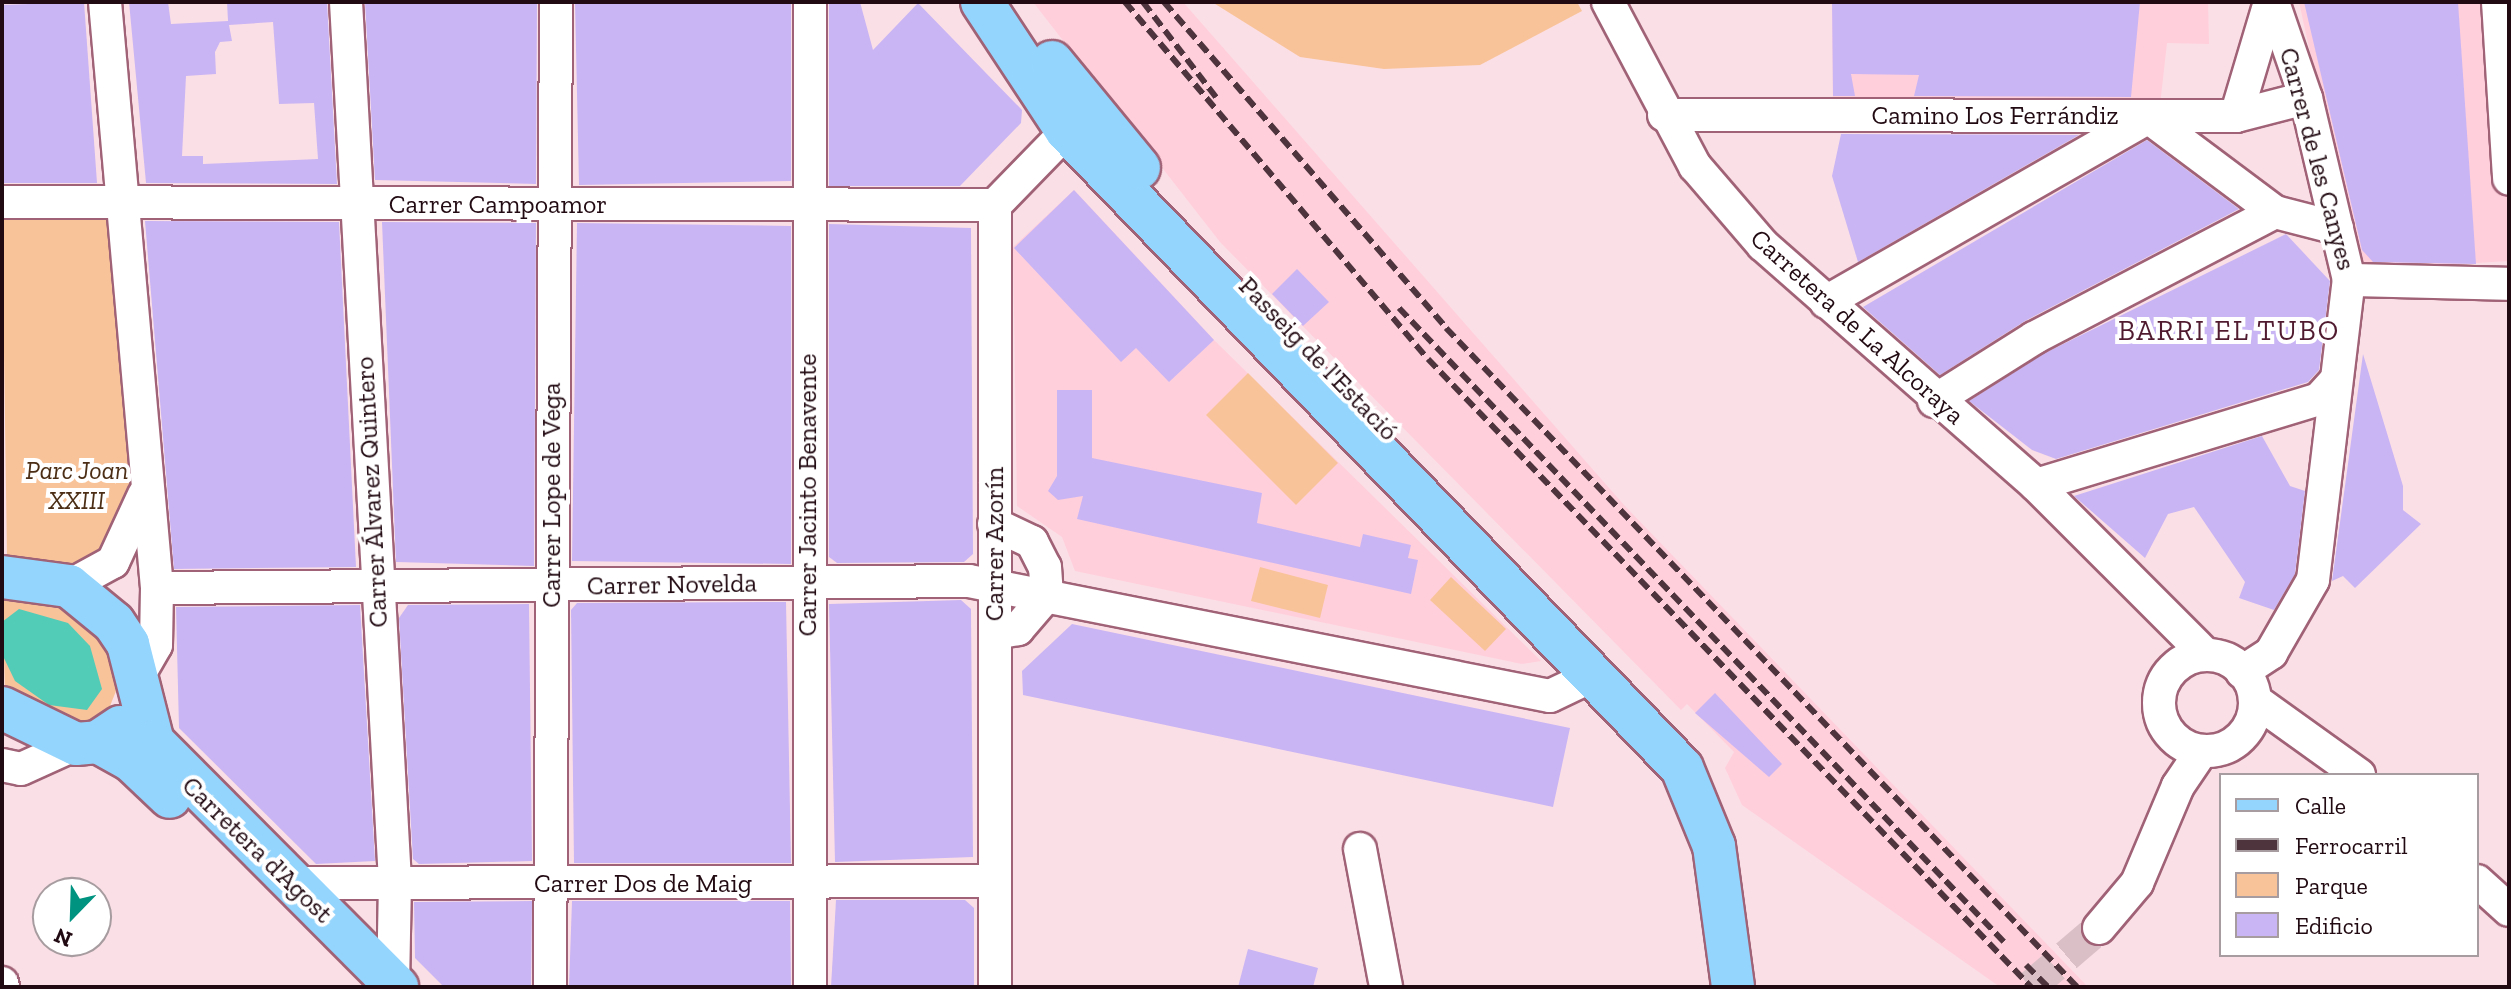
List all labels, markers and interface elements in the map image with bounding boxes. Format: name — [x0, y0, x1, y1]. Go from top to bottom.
street label: Carrer de les Canyes — [2272, 44, 2362, 274]
street label: Camino Los Ferrándiz — [1871, 100, 2119, 132]
street label: Carrer Campoamor — [389, 189, 607, 221]
street label: Carretera de La Alcoraya — [1743, 223, 1971, 431]
street label: Passeig de l'Estació — [1232, 271, 1404, 447]
district label: BARRI EL TUBO — [2117, 314, 2341, 348]
street label: Carrer Jacinto Benavente — [792, 353, 824, 637]
street label: Carrer Álvarez Quintero — [349, 355, 395, 629]
street label: Carrer Lope de Vega — [536, 382, 568, 608]
park label: Parc Joan XXIII — [25, 455, 129, 516]
street label: Carrer Azorín — [979, 466, 1011, 622]
street label: Carrer Novelda — [586, 568, 758, 602]
street label: Carretera d'Agost — [175, 770, 339, 930]
legend — [2219, 773, 2479, 957]
text: Calle — [2295, 791, 2346, 820]
text: Ferrocarril — [2295, 831, 2408, 860]
street label: Carrer Dos de Maig — [534, 868, 752, 900]
text: Parque — [2295, 871, 2368, 900]
north arrow — [32, 877, 112, 957]
text: Edificio — [2295, 911, 2373, 940]
text: N — [50, 922, 76, 953]

